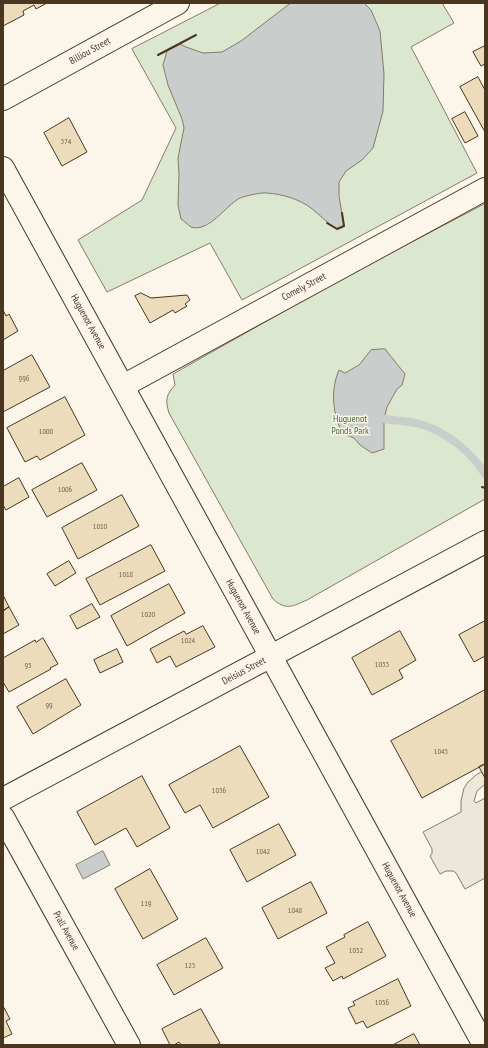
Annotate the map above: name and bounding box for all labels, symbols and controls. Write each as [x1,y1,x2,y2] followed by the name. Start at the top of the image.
[67,35,113,67] street label: Billiou Street
[61,137,71,147] house number: 374
[280,270,328,304] street label: Comely Street
[68,292,108,352] street label: Huguenot Avenue
[19,374,29,384] house number: 996
[331,413,369,436] park label: Huguenot Ponds Park
[39,427,53,437] house number: 1000
[58,485,72,495] house number: 1006
[93,522,107,532] house number: 1010
[119,570,133,580] house number: 1018
[223,577,263,637] street label: Huguenot Avenue
[141,610,155,620] house number: 1020
[181,636,195,646] house number: 1024
[220,655,268,687] street label: Deisius Street
[375,660,389,670] house number: 1033
[24,661,32,671] house number: 95
[45,701,53,711] house number: 99
[434,747,448,757] house number: 1045
[212,786,226,796] house number: 1036
[256,847,270,857] house number: 1042
[379,860,419,920] street label: Huguenot Avenue
[141,899,151,909] house number: 119
[288,906,302,916] house number: 1048
[50,909,82,953] street label: Prall Avenue
[349,946,363,956] house number: 1052
[185,961,195,971] house number: 125
[375,998,389,1008] house number: 1056

